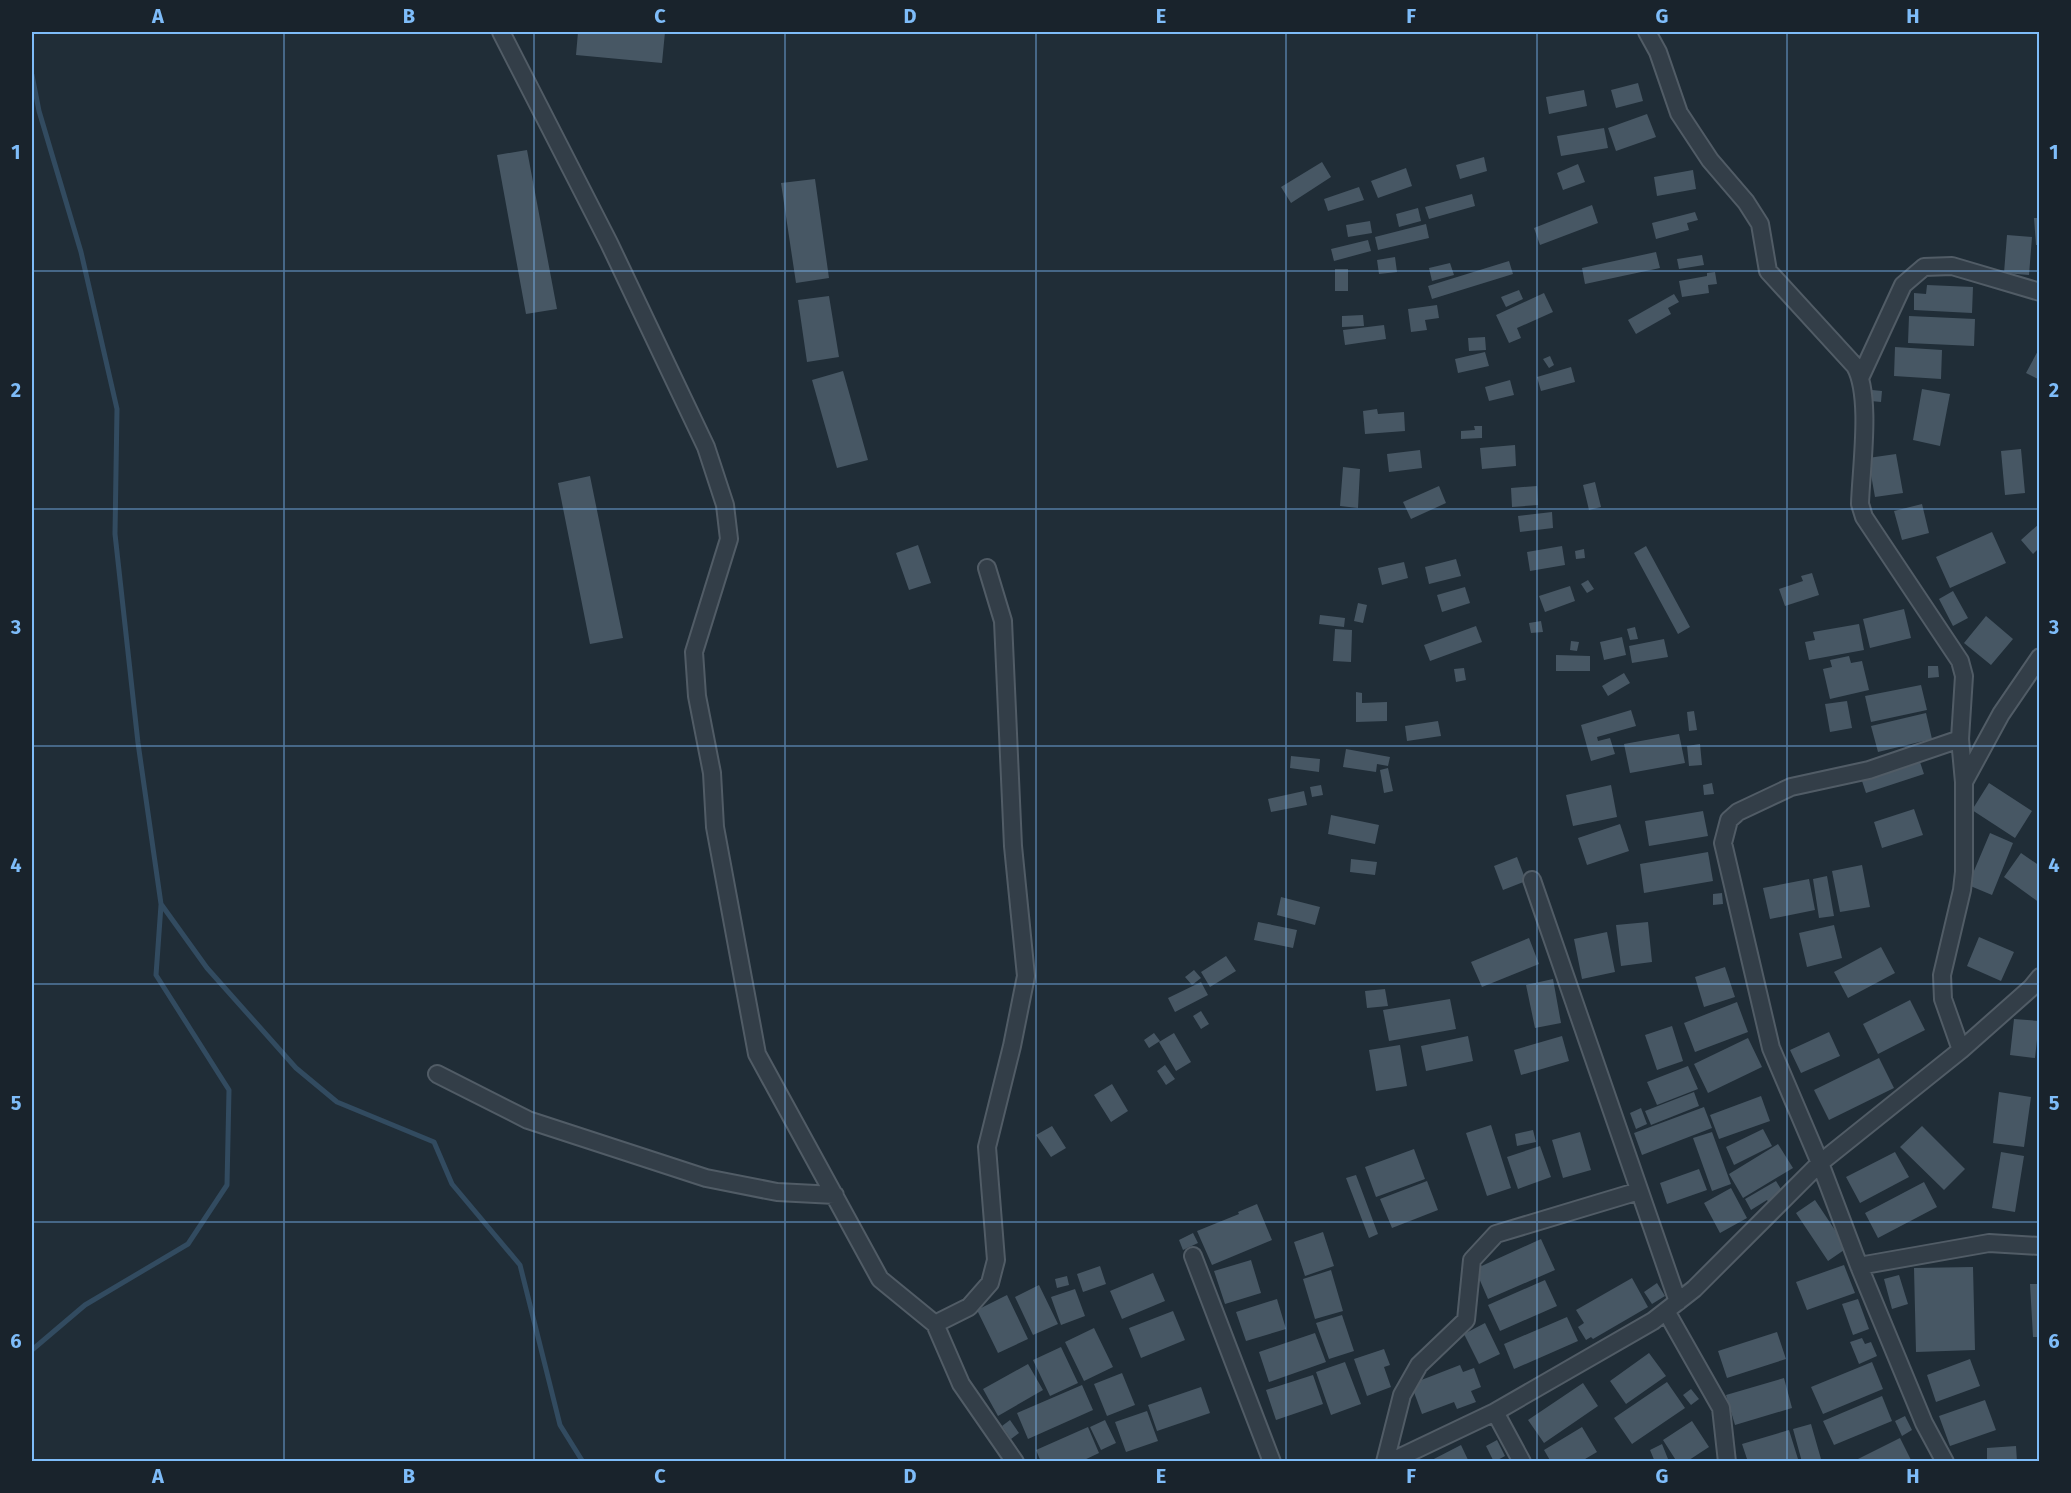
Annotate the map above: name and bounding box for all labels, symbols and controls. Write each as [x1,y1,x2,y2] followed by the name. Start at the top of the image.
[151,4,165,28] text: A
[403,4,415,28] text: B
[654,4,666,28] text: C
[903,4,917,28] text: D
[1156,4,1166,28] text: E
[1406,4,1416,28] text: F
[1656,4,1668,28] text: G
[1906,4,1920,28] text: H
[11,140,21,164] text: 1
[2049,140,2059,164] text: 1
[11,378,21,402] text: 2
[2049,378,2059,402] text: 2
[10,615,21,639] text: 3
[2048,615,2059,639] text: 3
[10,853,22,877] text: 4
[2048,853,2060,877] text: 4
[11,1091,22,1115] text: 5
[2049,1091,2060,1115] text: 5
[10,1329,22,1353] text: 6
[2048,1329,2060,1353] text: 6
[151,1464,165,1488] text: A
[403,1464,415,1488] text: B
[654,1464,666,1488] text: C
[903,1464,917,1488] text: D
[1156,1464,1166,1488] text: E
[1406,1464,1416,1488] text: F
[1656,1464,1668,1488] text: G
[1906,1464,1920,1488] text: H

